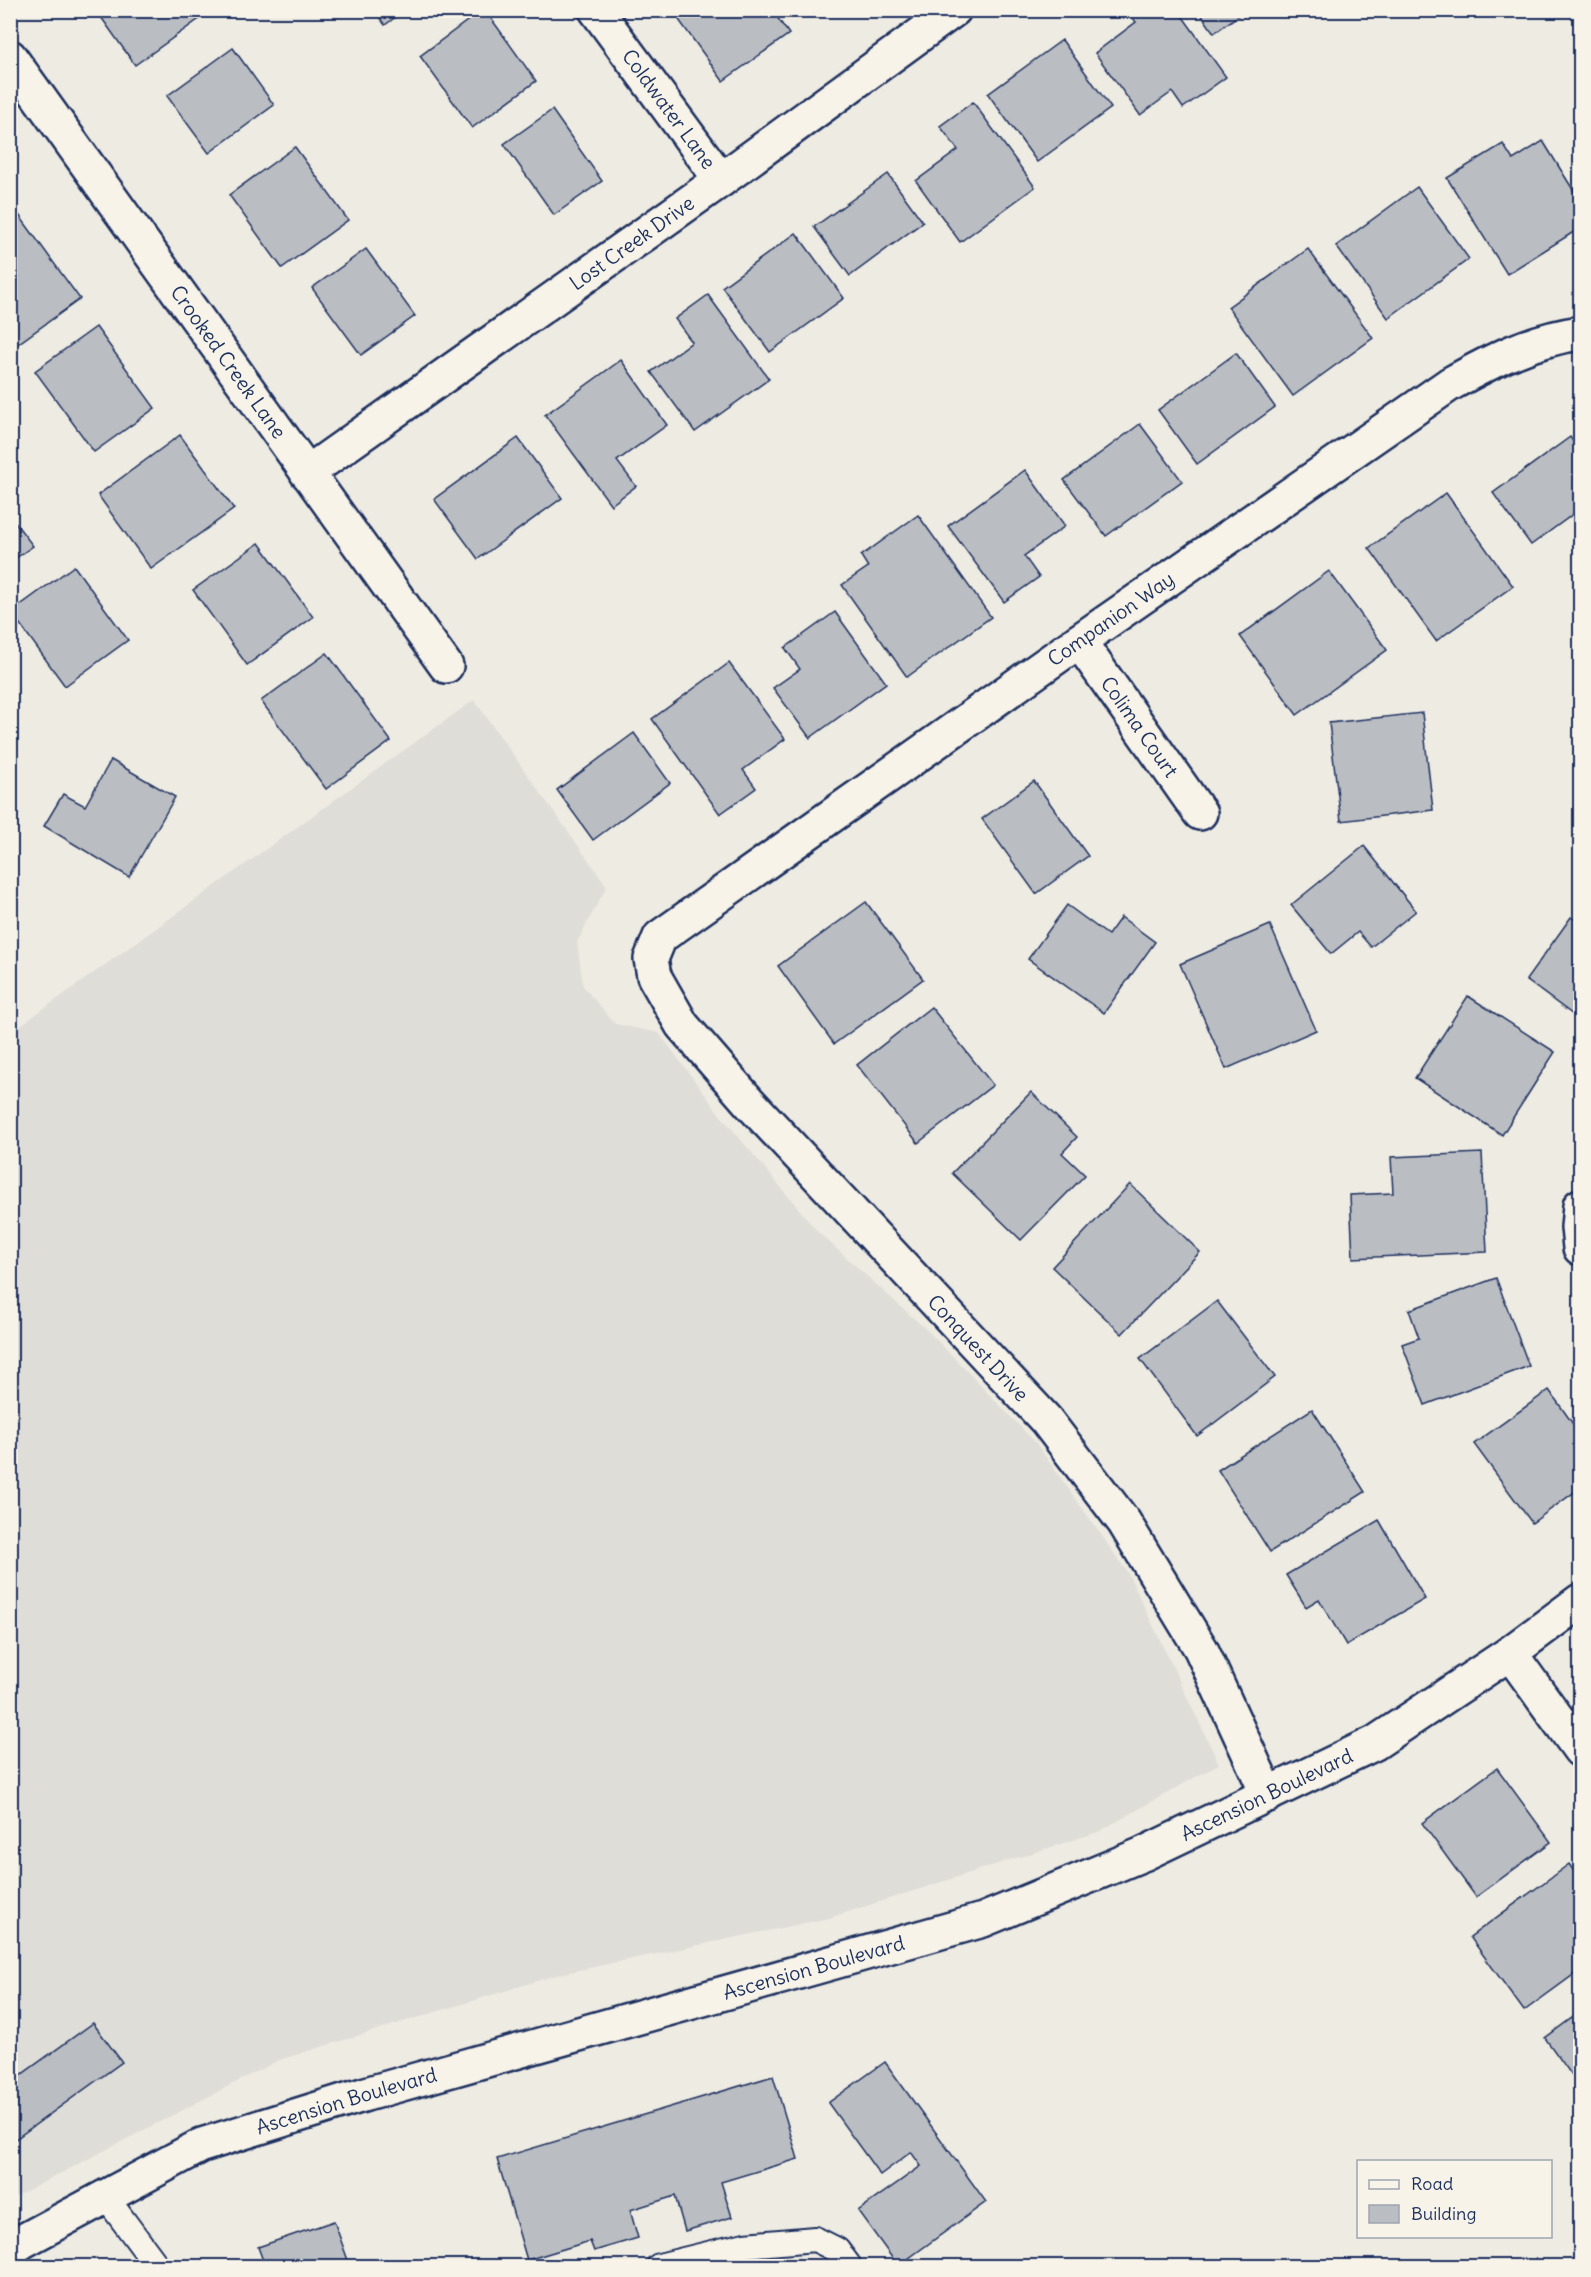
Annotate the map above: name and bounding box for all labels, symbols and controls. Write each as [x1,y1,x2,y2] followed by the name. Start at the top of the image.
[617,44,722,174] street label: Coldwater Lane
[564,190,699,295] street label: Lost Creek Drive
[165,280,292,443] street label: Crooked Creek Lane
[1043,566,1179,671] street label: Companion Way
[1096,671,1184,782] street label: Colima Court
[922,1289,1034,1406] street label: Conquest Drive
[1177,1743,1357,1846] street label: Ascension Boulevard
[720,1930,908,2005] street label: Ascension Boulevard
[253,2062,440,2139] street label: Ascension Boulevard
[1357,2160,1552,2238] legend
[1411,2172,1454,2195] text: Road
[1411,2202,1476,2225] text: Building

